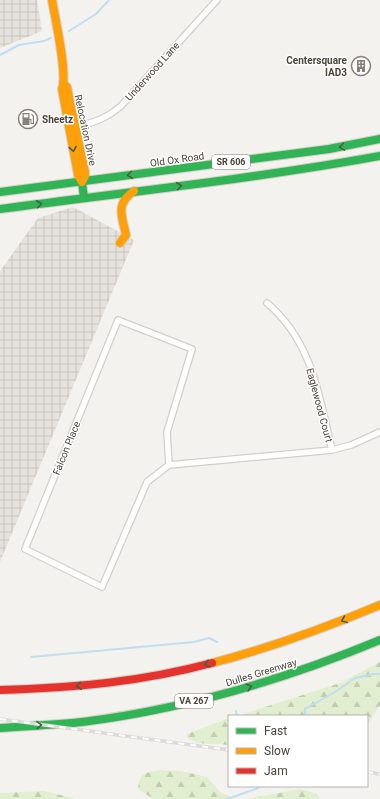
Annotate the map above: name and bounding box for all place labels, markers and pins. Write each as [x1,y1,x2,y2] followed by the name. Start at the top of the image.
[286,55,348,78] place label: Centersquare IAD3
[350,55,372,77] building icon: Centersquare IAD3
[17,108,39,130] fuel station icon: Sheetz
[42,114,73,125] place label: Sheetz

